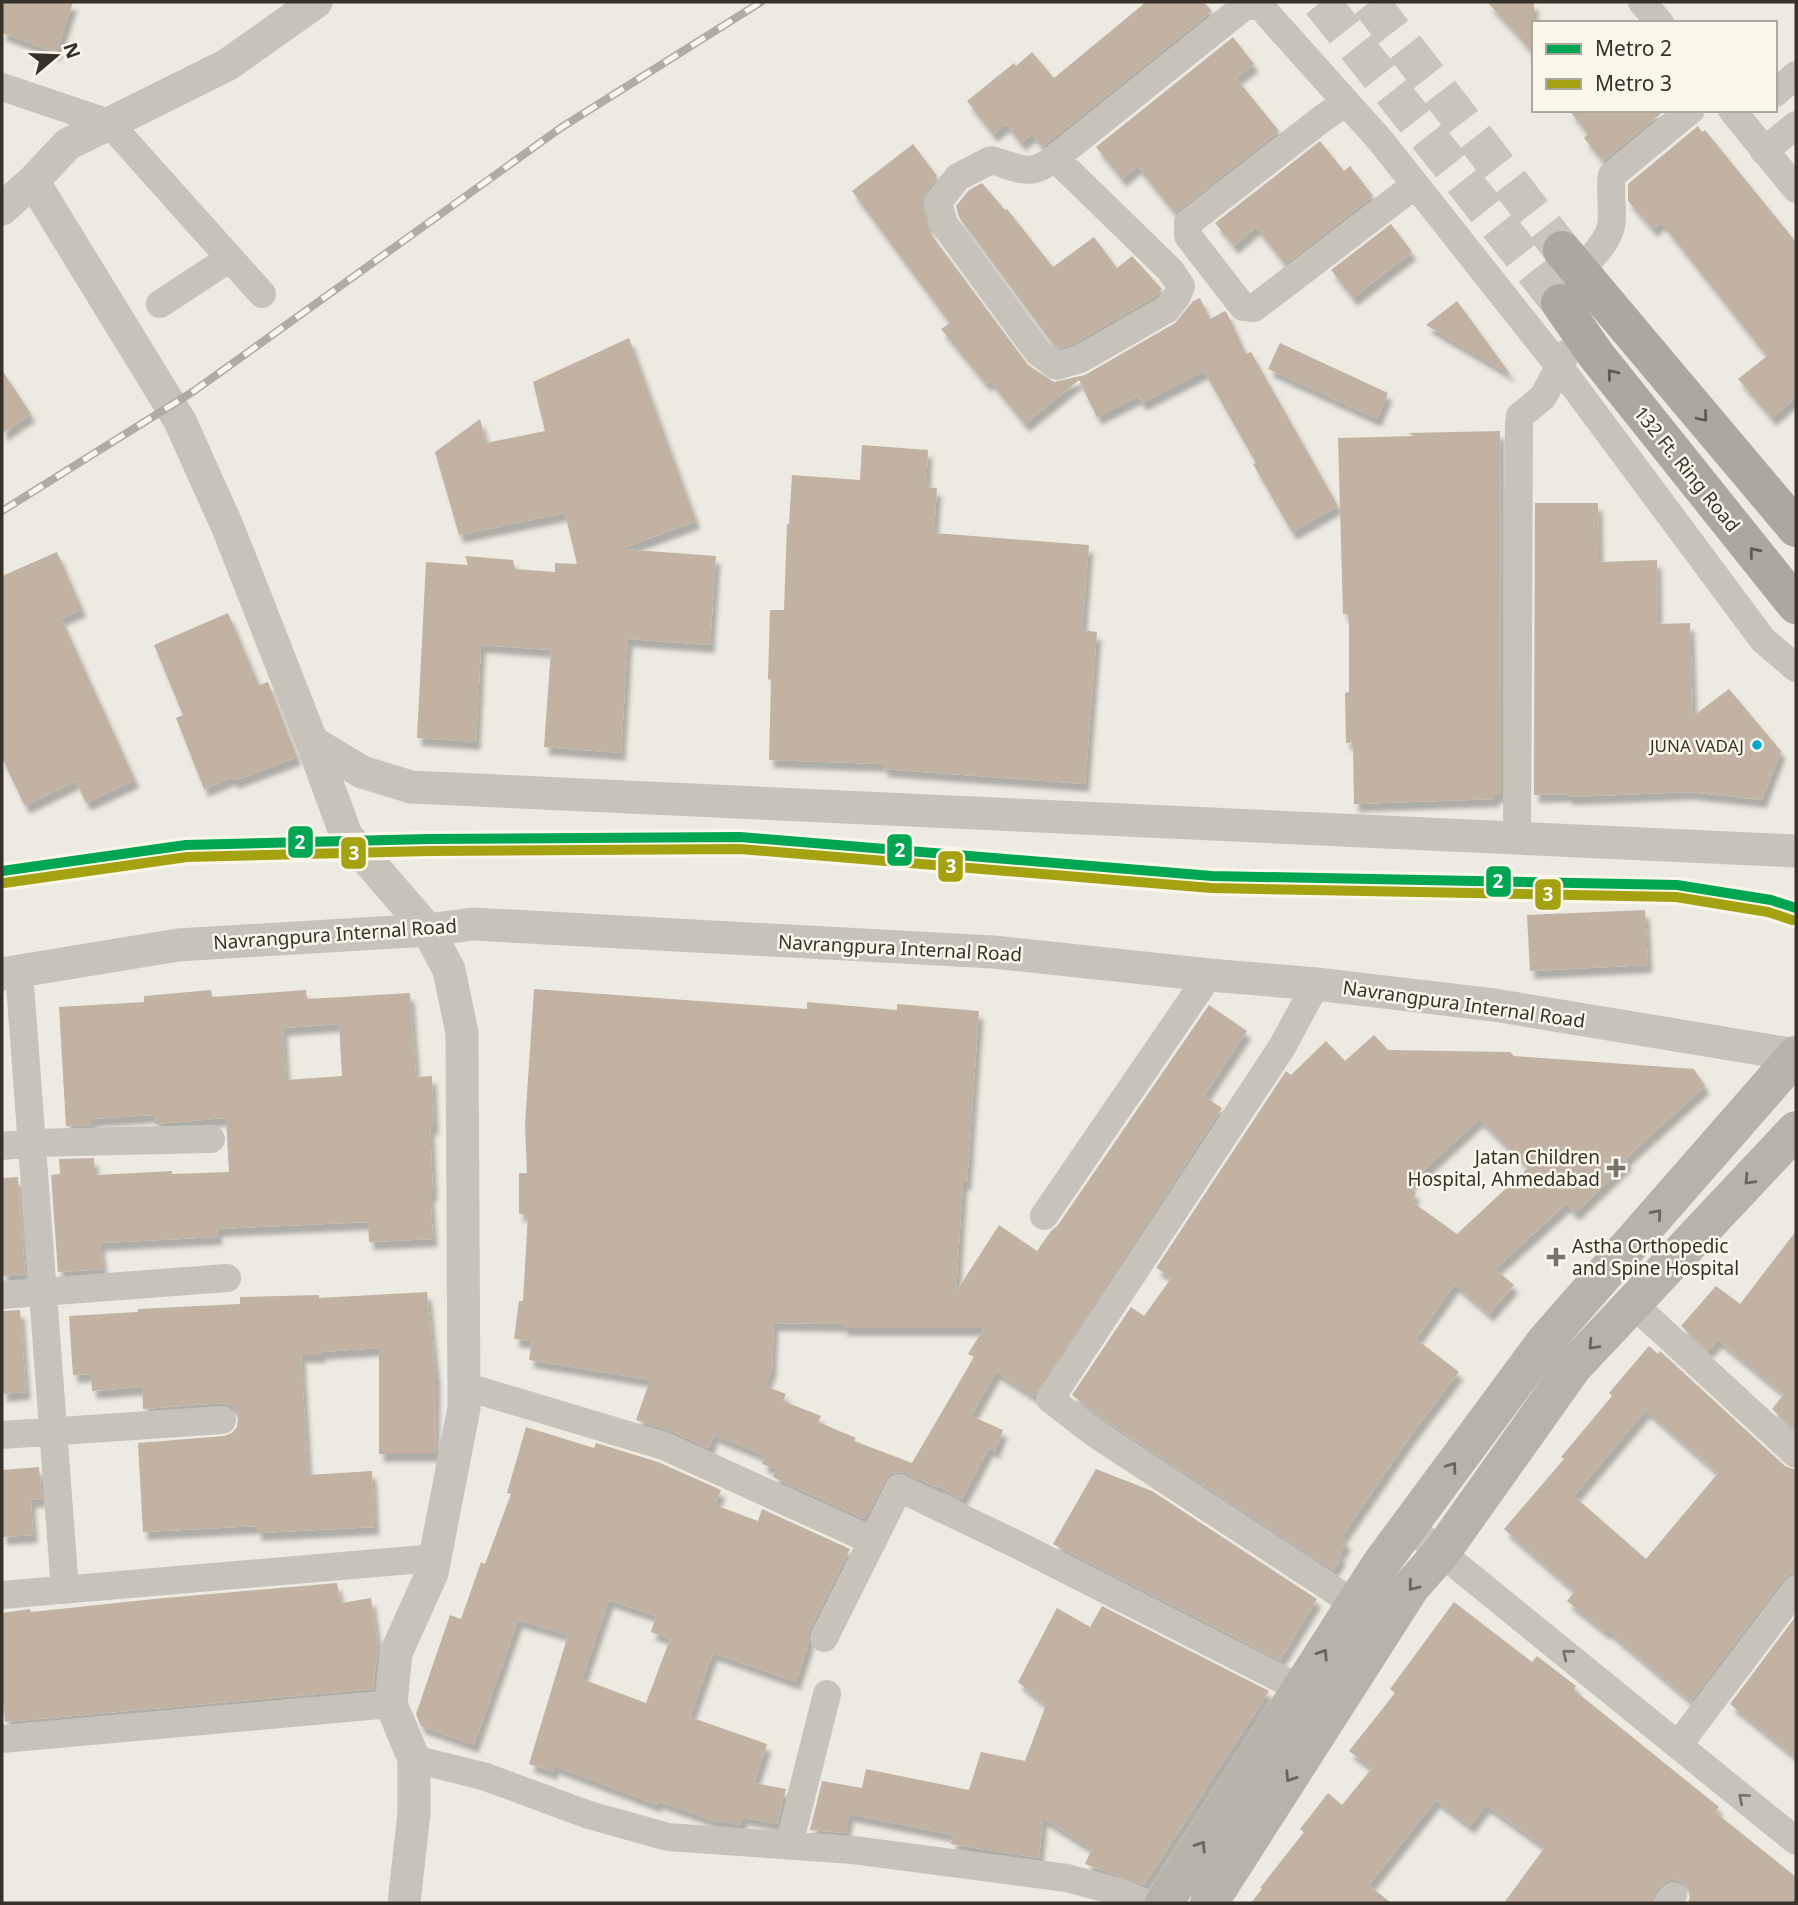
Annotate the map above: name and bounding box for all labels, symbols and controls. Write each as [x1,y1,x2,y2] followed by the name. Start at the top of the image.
[21,21,91,91] north arrow
[1532,21,1777,112] legend
[1595,34,1672,62] text: Metro 2
[57,39,87,62] text: N
[1595,69,1672,97] text: Metro 3
[1607,369,1620,382] one-way arrow
[1628,401,1746,537] street label: 132 Ft. Ring Road
[1695,409,1707,422] one-way arrow
[1749,547,1762,559] one-way arrow
[1648,734,1744,757] place label: JUNA VADAJ
[1750,738,1764,752] marker: JUNA VADAJ
[287,825,314,859] line badge: 2
[295,829,306,855] text: 2
[886,833,913,867] line badge: 2
[340,836,367,870] line badge: 3
[895,837,906,863] text: 2
[349,840,360,866] text: 3
[937,850,964,883] line badge: 3
[946,853,957,879] text: 3
[1485,865,1512,898] line badge: 2
[1493,868,1504,894] text: 2
[1534,878,1562,911] line badge: 3
[1543,881,1554,907] text: 3
[212,913,458,955] street label: Navrangpura Internal Road
[777,929,1023,967] street label: Navrangpura Internal Road
[1341,974,1587,1034] street label: Navrangpura Internal Road
[1408,1144,1600,1192] place label: Jatan Children Hospital, Ahmedabad
[1606,1158,1626,1178] marker: Jatan Children Hospital, Ahmedabad
[1745,1172,1758,1185] one-way arrow
[1649,1209,1661,1222] one-way arrow
[1572,1233,1739,1281] place label: Astha Orthopedic and Spine Hospital
[1546,1247,1566,1267] marker: Astha Orthopedic and Spine Hospital
[1589,1337,1602,1350] one-way arrow
[1444,1462,1457,1474] one-way arrow
[1409,1578,1422,1591] one-way arrow
[1315,1648,1328,1661] one-way arrow
[1563,1649,1575,1662] one-way arrow
[1285,1769,1298,1782] one-way arrow
[1738,1794,1751,1806] one-way arrow
[1193,1840,1206,1853] one-way arrow

